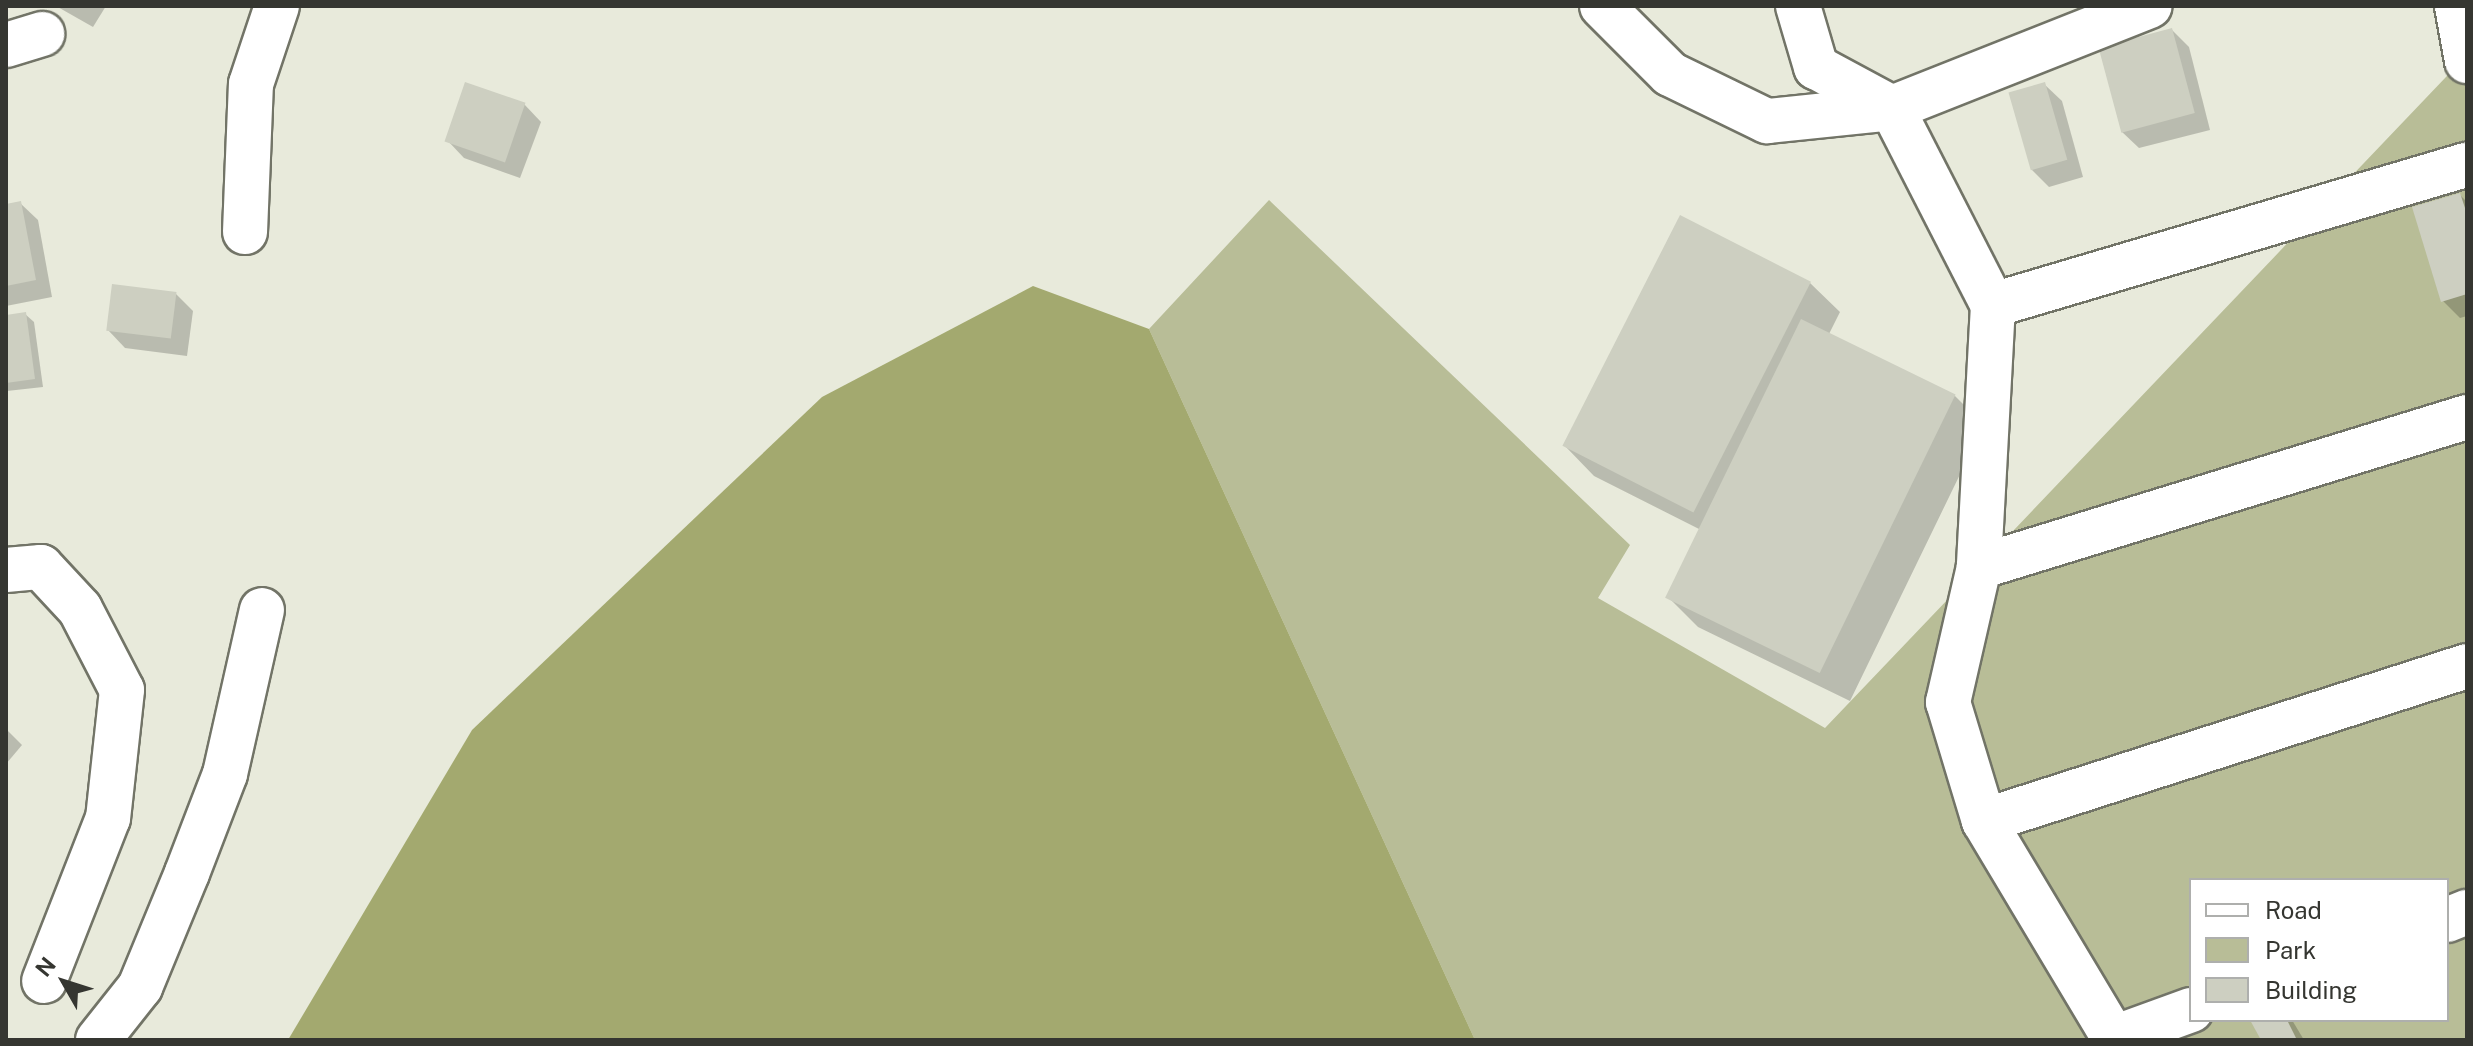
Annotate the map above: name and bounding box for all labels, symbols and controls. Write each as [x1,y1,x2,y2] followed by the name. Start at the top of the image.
[2189,878,2449,1022] legend
[2265,896,2322,924] text: Road
[2265,936,2316,964] text: Park
[24,942,104,1022] north arrow
[30,952,61,982] text: N
[2265,976,2357,1004] text: Building

